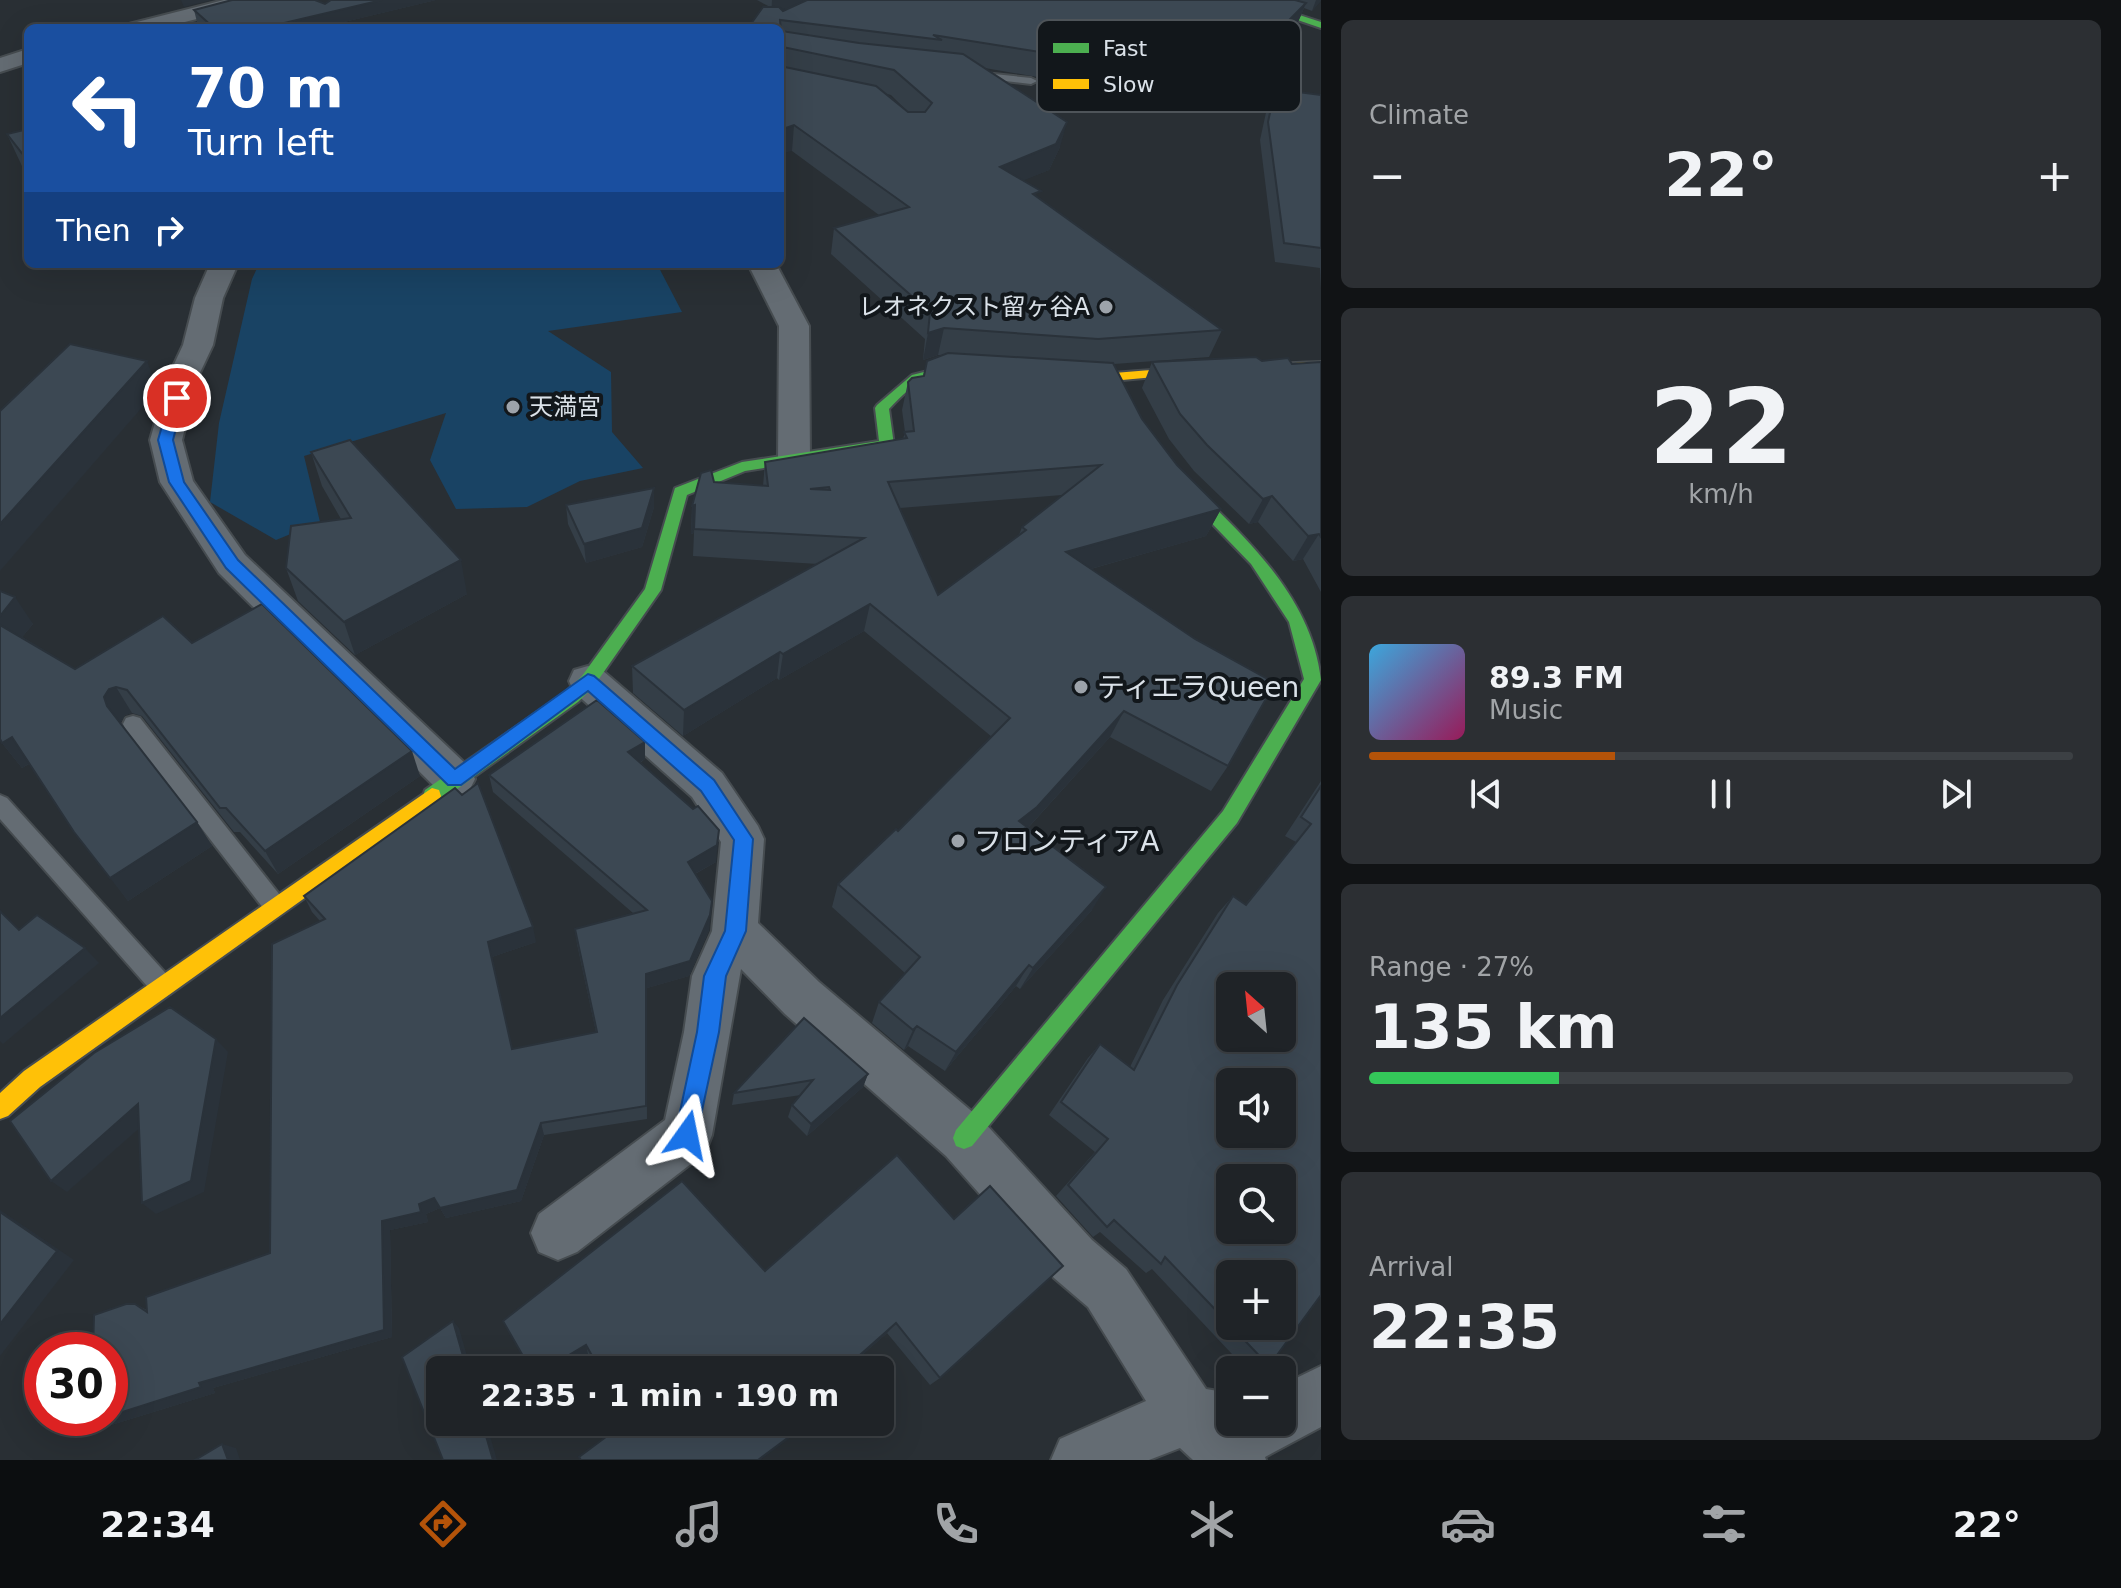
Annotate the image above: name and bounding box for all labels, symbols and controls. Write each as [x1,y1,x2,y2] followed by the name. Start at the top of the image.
[1037,20,1301,112] legend
[1103,36,1148,61] text: Fast
[188,55,344,120] text: 70 m
[56,56,160,160] icon: left
[1103,72,1155,97] text: Slow
[1369,100,1469,130] text: Climate
[188,122,334,163] text: Turn left
[1664,140,1778,210] text: 22°
[1369,150,1406,201] text: −
[2036,150,2073,201] text: +
[147,208,191,252] icon: right
[56,213,131,248] text: Then
[858,293,1091,321] place label: レオネクスト留ヶ谷A
[1097,298,1115,316] marker: レオネクスト留ヶ谷A
[143,364,211,432] pin
[1649,366,1793,488] text: 22
[155,376,199,420] icon: arrive
[529,393,601,421] place label: 天満宮
[504,398,522,416] marker: 天満宮
[1688,479,1754,509] text: km/h
[1489,660,1624,695] text: 89.3 FM
[1097,671,1299,704] place label: ティエラQueen
[1072,678,1090,696] marker: ティエラQueen
[1489,695,1563,725] text: Music
[1464,772,1508,816] icon: previous
[1699,772,1743,816] icon: pause
[1934,772,1978,816] icon: next
[974,825,1159,858] place label: フロンティアA
[949,832,967,850] marker: フロンティアA
[1369,952,1534,982] text: Range · 27%
[1216,972,1296,1052] north arrow
[1216,972,1296,1436] map controls
[1369,992,1618,1062] text: 135 km
[1216,1068,1296,1148] button: sound
[645,1093,729,1177] position arrow
[1216,1164,1296,1244] button: search
[1369,1252,1453,1282] text: Arrival
[1216,1260,1296,1340] button: +
[1369,1292,1560,1362] text: 22:35
[24,1332,128,1436] speed limit sign: 30
[1216,1356,1296,1436] button: −
[481,1378,839,1413] text: 22:35 · 1 min · 190 m
[415,1496,471,1552] icon: directions
[671,1496,727,1552] icon: music
[928,1496,984,1552] icon: phone
[1184,1496,1240,1552] icon: climate
[1440,1496,1496,1552] icon: car
[1696,1496,1752,1552] icon: filters
[100,1504,215,1545] text: 22:34
[1953,1504,2021,1545] text: 22°

